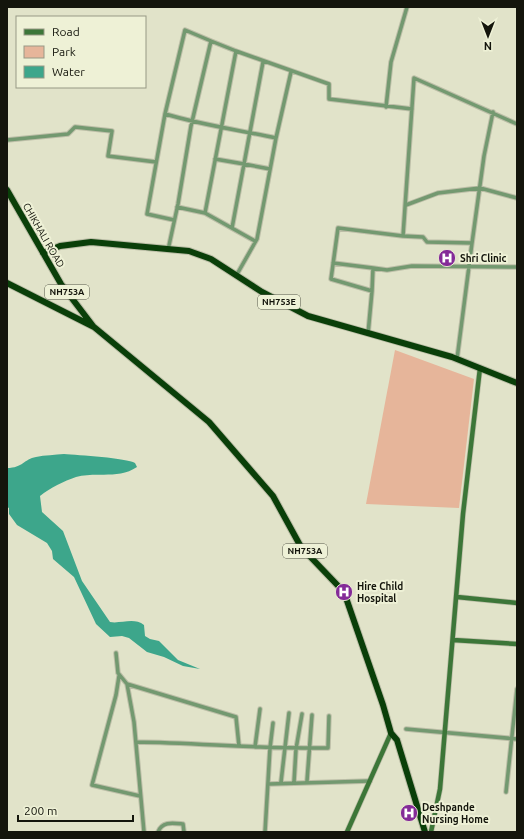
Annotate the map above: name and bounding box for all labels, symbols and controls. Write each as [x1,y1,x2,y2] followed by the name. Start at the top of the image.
[16,16,146,88] legend
[468,16,508,56] north arrow
[52,25,80,38] text: Road
[484,40,492,52] text: N
[52,45,76,58] text: Park
[52,65,85,78] text: Water
[21,201,66,269] street label: CHIKHALI ROAD
[437,248,457,268] hospital icon: Shri Clinic
[460,253,507,264] place label: Shri Clinic
[45,285,89,299] road number: NH753A
[258,295,300,309] road number: NH753E
[283,544,327,558] road number: NH753A
[357,581,403,604] place label: Hire Child Hospital
[334,582,354,602] hospital icon: Hire Child Hospital
[18,797,133,823] scale bar
[422,802,489,825] place label: Deshpande Nursing Home
[399,803,419,823] hospital icon: Deshpande Nursing Home
[24,804,57,817] text: 200 m

